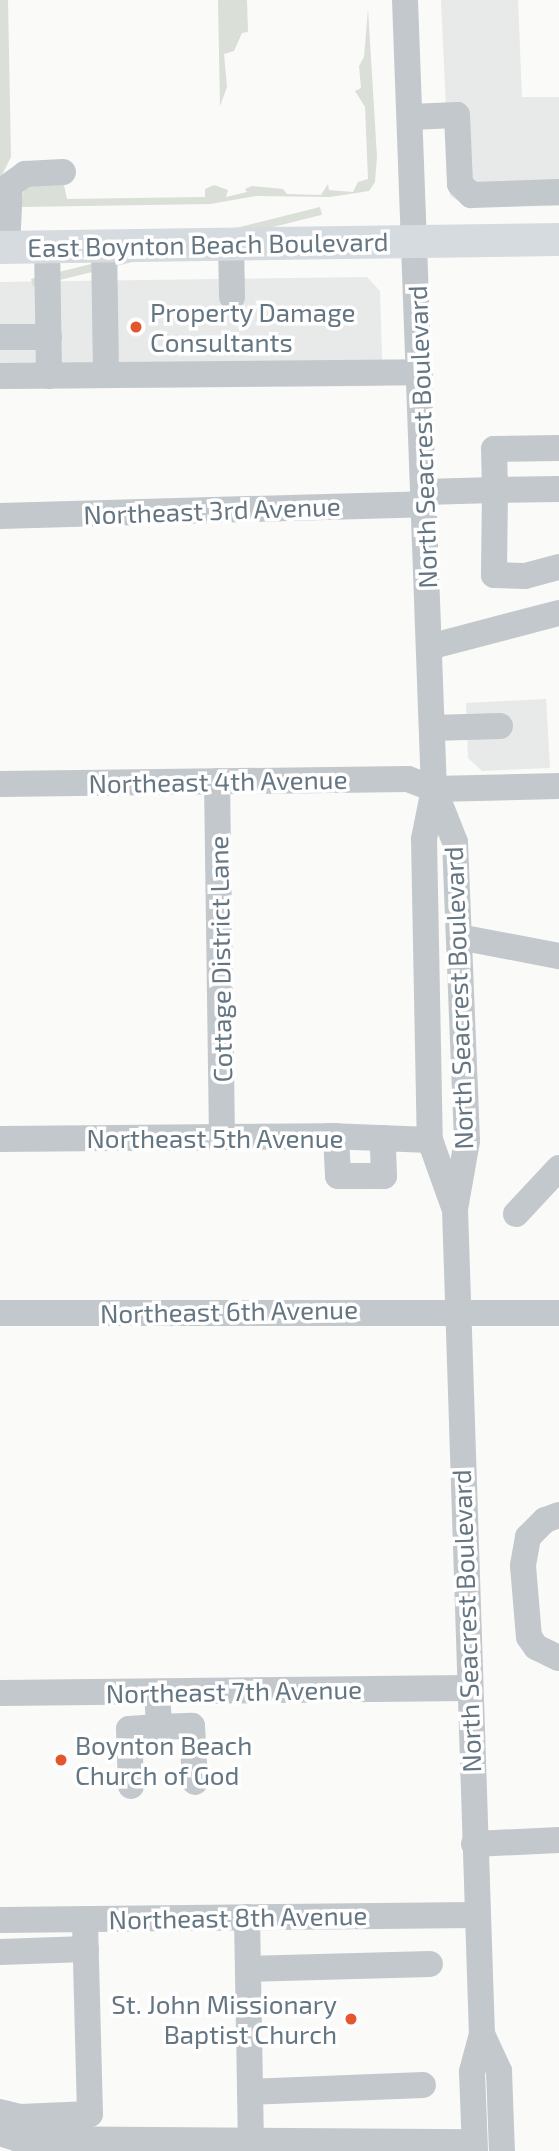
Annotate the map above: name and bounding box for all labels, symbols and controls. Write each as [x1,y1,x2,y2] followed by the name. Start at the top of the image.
[27,225,389,263] street label: East Boynton Beach Boulevard
[401,285,443,589] street label: North Seacrest Boulevard
[150,296,356,358] place label: Property Damage Consultants
[128,319,144,335] marker: Property Damage Consultants
[82,490,342,530] street label: Northeast 3rd Avenue
[88,763,348,799] street label: Northeast 4th Avenue
[202,835,238,1083] street label: Cottage District Lane
[437,846,479,1150] street label: North Seacrest Boulevard
[86,1122,344,1154] street label: Northeast 5th Avenue
[100,1293,358,1329] street label: Northeast 6th Avenue
[445,1469,487,1773] street label: North Seacrest Boulevard
[105,1673,363,1709] street label: Northeast 7th Avenue
[75,1729,252,1790] place label: Boynton Beach Church of God
[53,1752,69,1768] marker: Boynton Beach Church of God
[108,1899,368,1935] street label: Northeast 8th Avenue
[111,1988,337,2050] place label: St. John Missionary Baptist Church
[343,2011,359,2027] marker: St. John Missionary Baptist Church

